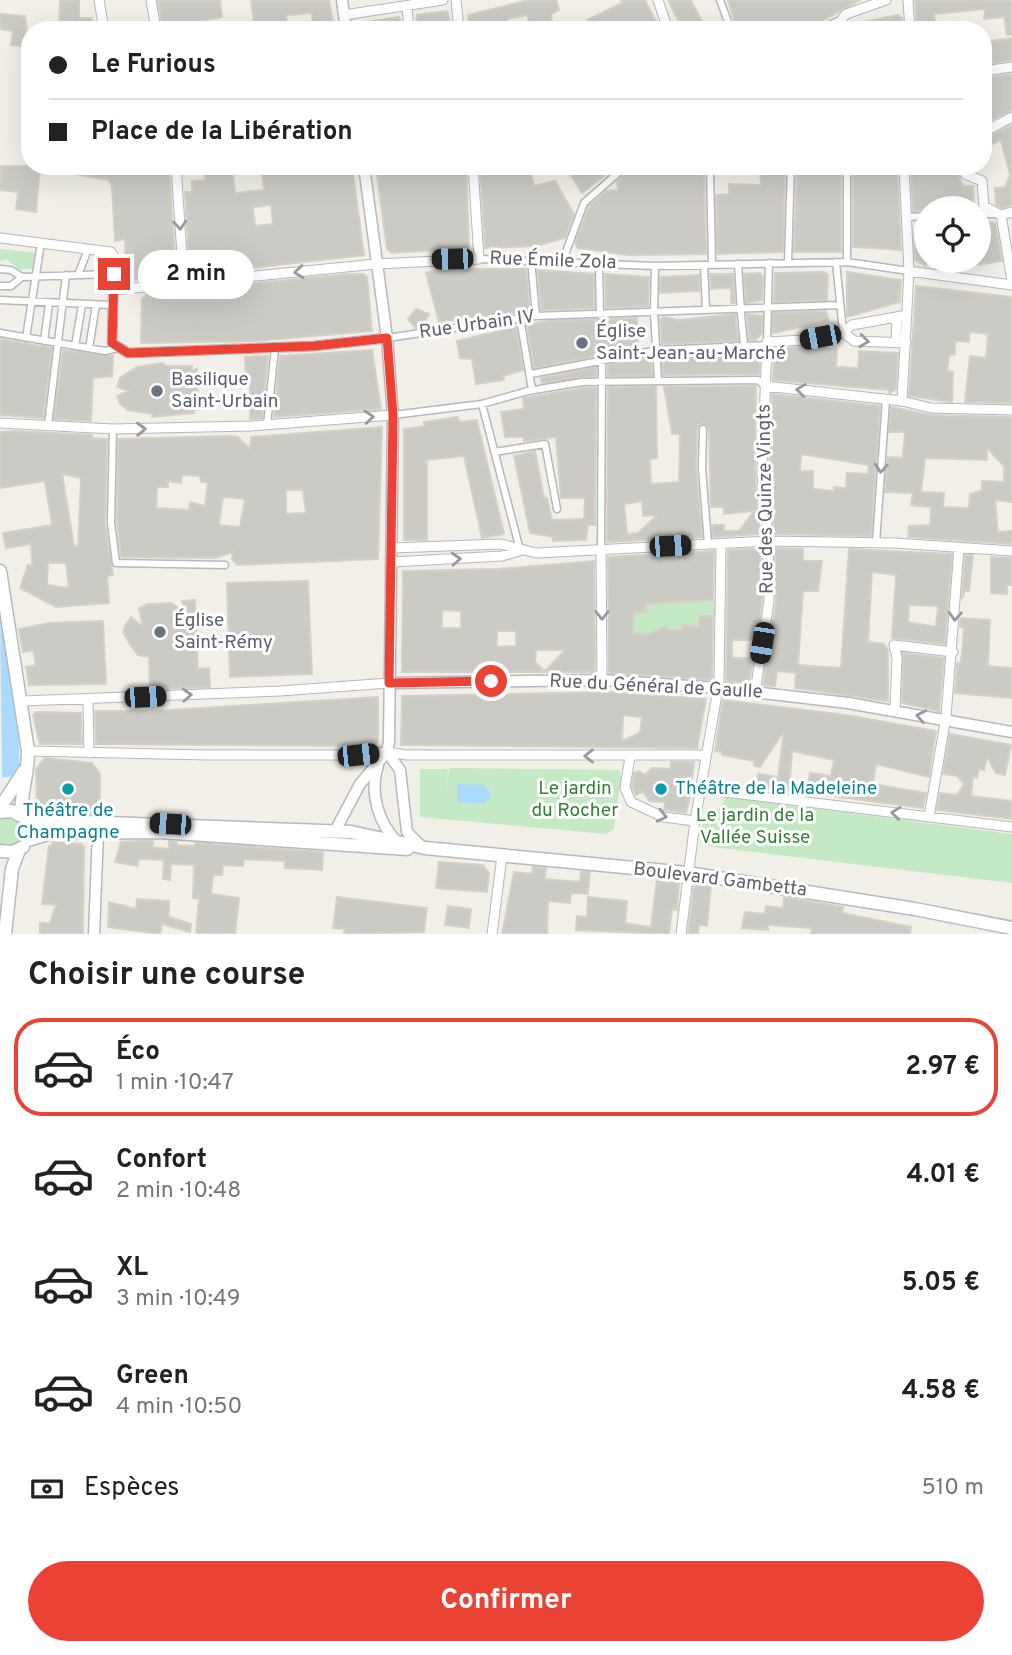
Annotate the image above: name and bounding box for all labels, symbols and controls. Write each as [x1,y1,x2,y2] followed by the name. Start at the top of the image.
[91,49,216,82] text: Le Furious
[91,116,353,149] text: Place de la Libération
[914,196,991,273] map controls
[914,196,991,273] button: locate
[173,220,188,231] one-way arrow
[489,246,617,275] street label: Rue Émile Zola
[431,248,474,270] car
[138,250,254,298] callout: 2 min
[98,258,130,290] route end
[166,260,226,289] text: 2 min
[293,265,304,280] one-way arrow
[418,305,536,345] street label: Rue Urbain IV
[596,319,786,366] place label: Église Saint-Jean-au-Marché
[798,323,843,351] car
[858,333,869,348] one-way arrow
[574,335,590,351] marker: Église Saint-Jean-au-Marché
[171,368,278,414] place label: Basilique Saint-Urbain
[149,383,165,399] marker: Basilique Saint-Urbain
[795,383,806,398] one-way arrow
[752,404,780,594] street label: Rue des Quinze Vingts
[363,410,374,425] one-way arrow
[136,421,147,436] one-way arrow
[874,463,889,474] one-way arrow
[649,534,692,558] car
[451,552,462,567] one-way arrow
[174,608,273,655] place label: Église Saint-Rémy
[594,610,610,621] one-way arrow
[947,610,962,621] one-way arrow
[749,621,776,665] car
[152,624,168,640] marker: Église Saint-Rémy
[475,665,507,697] route start
[549,669,763,705] street label: Rue du Général de Gaulle
[124,685,167,709] car
[182,687,193,702] one-way arrow
[915,709,927,724] one-way arrow
[337,742,380,768] car
[583,749,594,764] one-way arrow
[531,777,619,823] park label: Le jardin du Rocher
[675,777,877,801] place label: Théâtre de la Madeleine
[60,781,76,797] marker: Théâtre de Champagne
[653,781,669,797] marker: Théâtre de la Madeleine
[17,799,119,845] place label: Théâtre de Champagne
[696,804,814,850] park label: Le jardin de la Vallée Suisse
[890,805,901,820] one-way arrow
[656,807,668,822] one-way arrow
[149,812,192,836] car
[632,857,808,903] street label: Boulevard Gambetta
[28,956,305,996] text: Choisir une course
[32,1036,95,1099] icon: car
[116,1036,160,1069] text: Éco
[905,1051,980,1084] text: 2.97 €
[116,1069,234,1098] text: 1 min · 10:47
[32,1144,95,1207] icon: car
[116,1144,207,1177] text: Confort
[907,1159,980,1192] text: 4.01 €
[116,1177,241,1206] text: 2 min · 10:48
[32,1252,95,1315] icon: car
[116,1252,148,1285] text: XL
[902,1267,980,1300] text: 5.05 €
[116,1285,241,1314] text: 3 min · 10:49
[32,1360,95,1423] icon: car
[116,1360,189,1393] text: Green
[902,1375,980,1408] text: 4.58 €
[116,1393,242,1422] text: 4 min · 10:50
[28,1470,66,1508] icon: cash
[84,1472,180,1505] text: Espèces
[921,1474,984,1503] text: 510 m
[28,1561,984,1641] button: Confirmer

